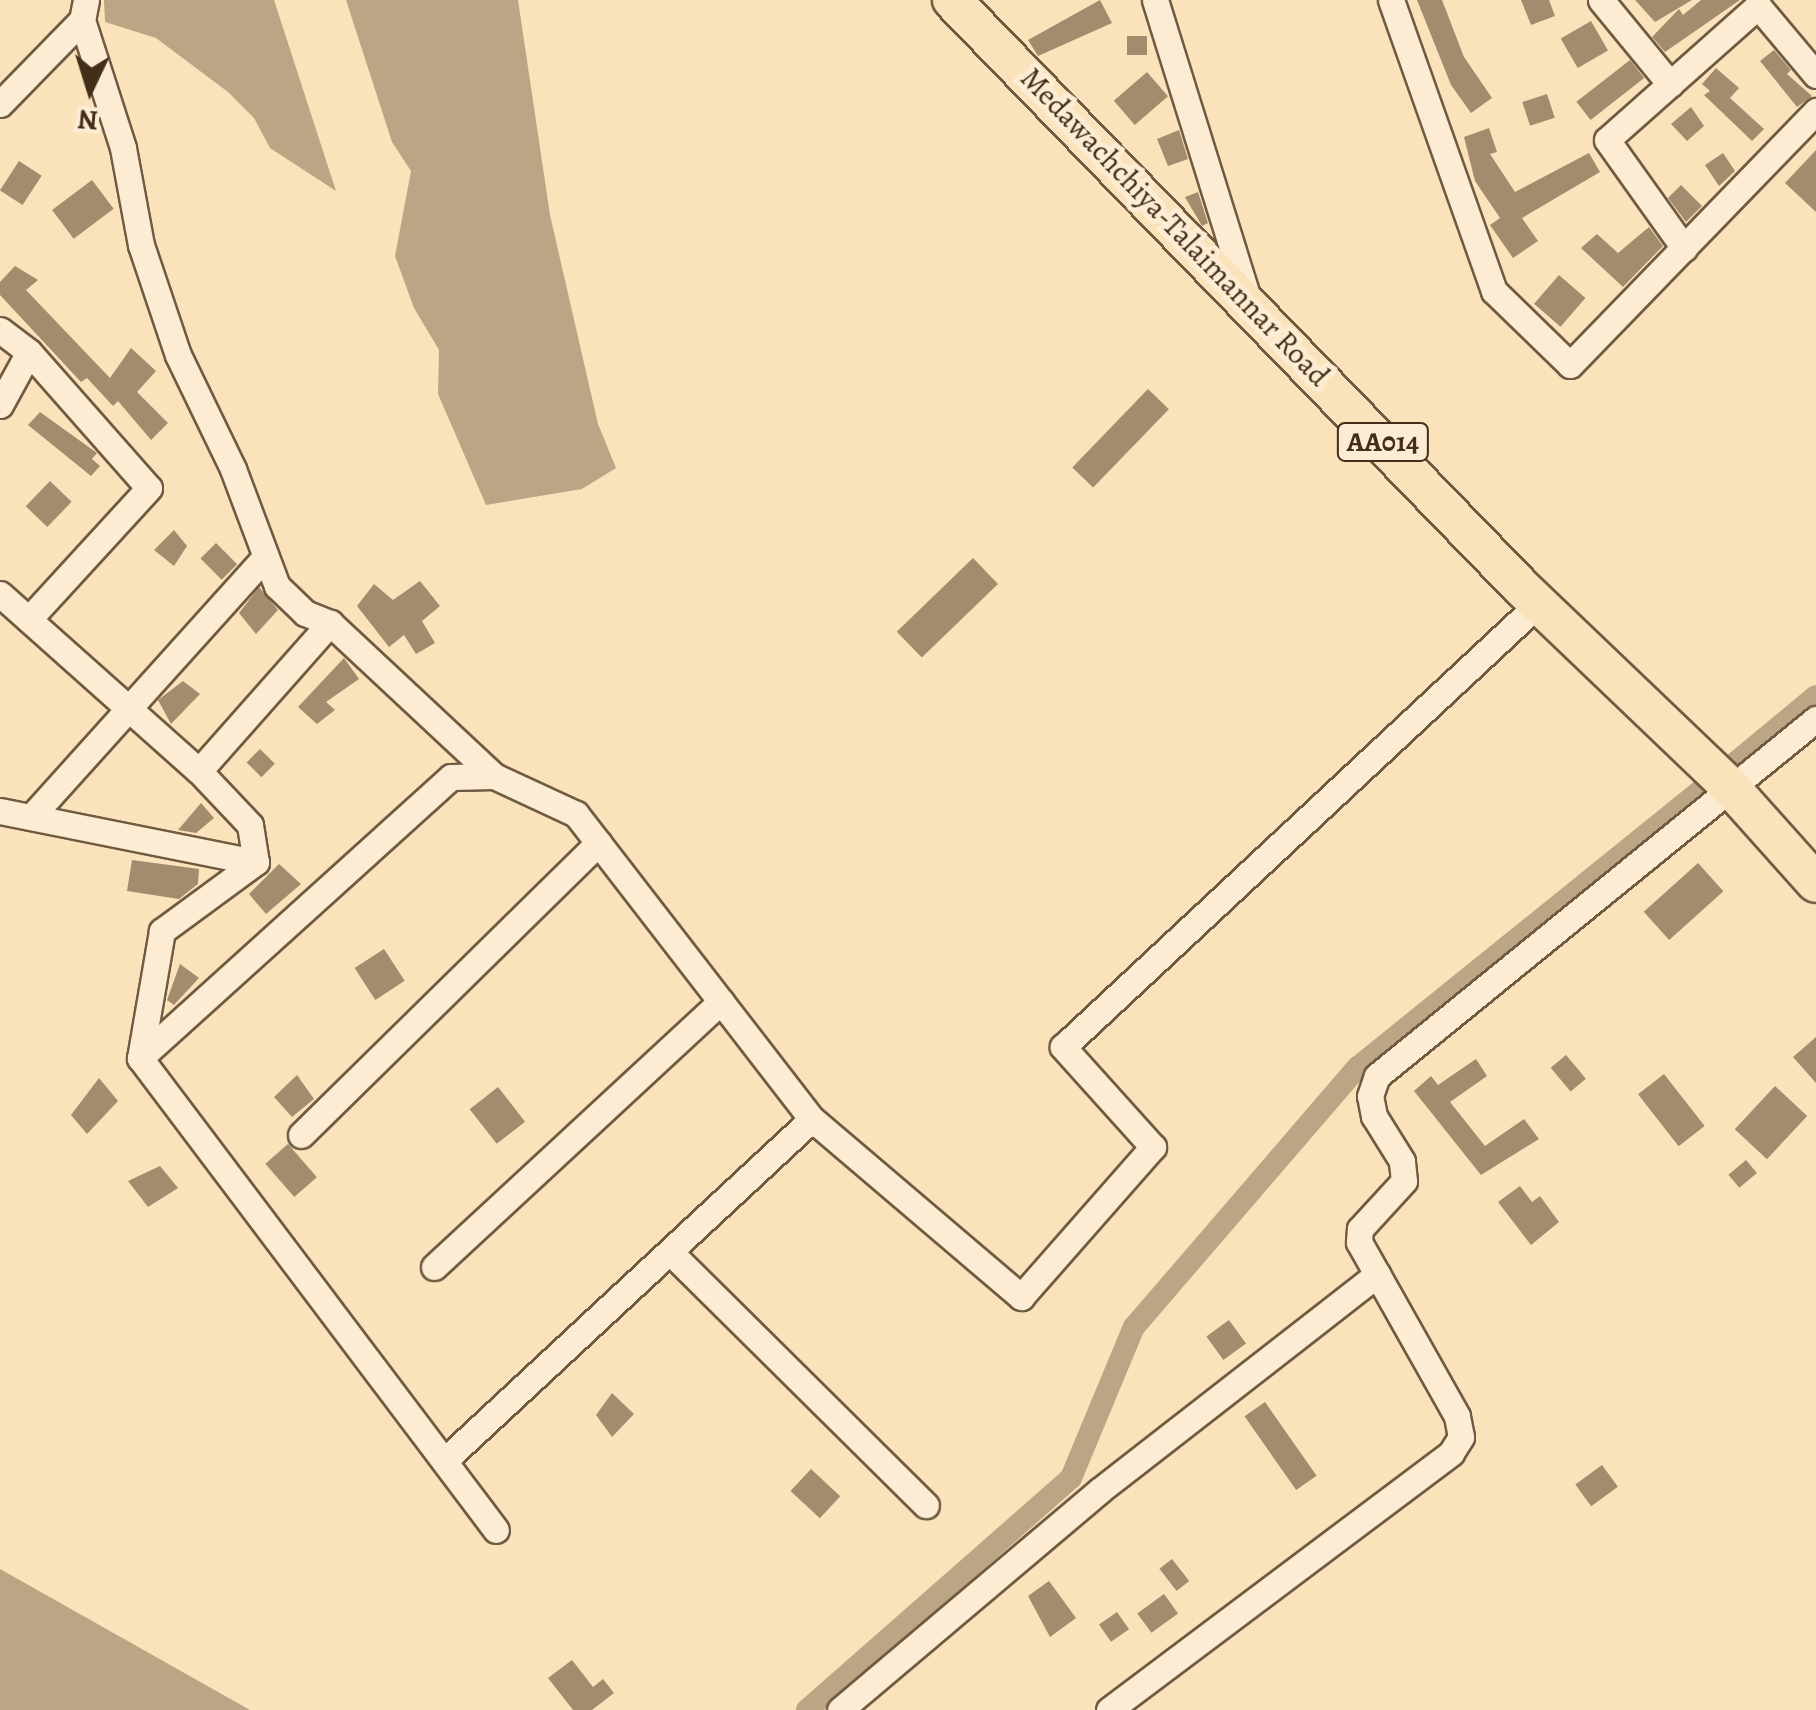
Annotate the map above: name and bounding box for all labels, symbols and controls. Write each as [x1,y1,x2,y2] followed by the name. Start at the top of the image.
[40,40,140,140] north arrow
[1013,60,1337,394] street label: Medawachchiya-Talaimannar Road
[76,100,99,140] text: N
[1336,419,1430,465] road number: AA014

